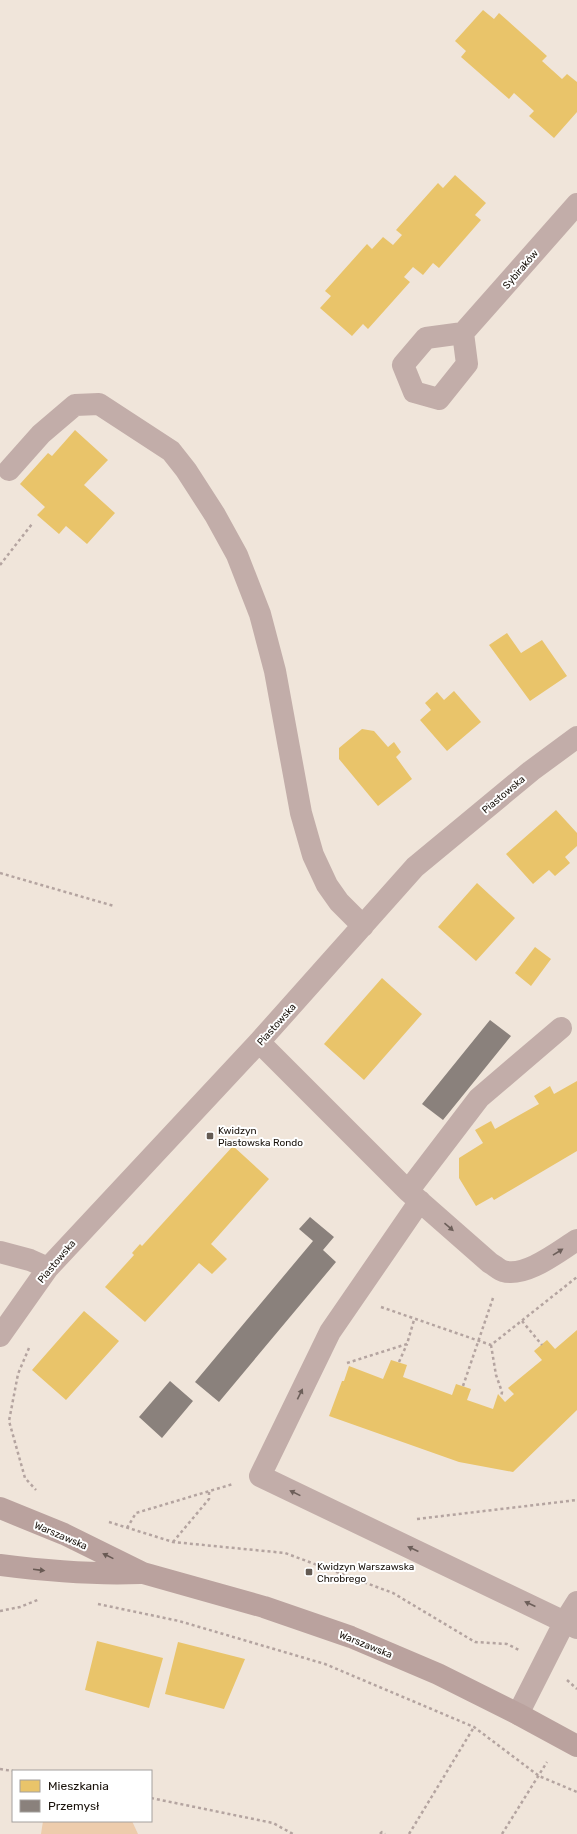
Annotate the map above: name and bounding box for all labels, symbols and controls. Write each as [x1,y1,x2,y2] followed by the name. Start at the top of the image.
[501,248,541,292] street label: Sybiraków
[480,773,528,816] street label: Piastowska
[255,1001,299,1048] street label: Piastowska
[218,1125,303,1149] place label: Kwidzyn Piastowska Rondo
[205,1131,215,1141] marker: Kwidzyn Piastowska Rondo
[444,1222,454,1231] one-way arrow
[35,1238,78,1286] street label: Piastowska
[553,1248,563,1256] one-way arrow
[297,1389,303,1400] one-way arrow
[290,1490,301,1496] one-way arrow
[32,1519,89,1552] street label: Warszawska
[407,1546,418,1552] one-way arrow
[103,1553,114,1559] one-way arrow
[317,1561,414,1585] place label: Kwidzyn Warszawska Chrobrego
[33,1566,45,1573] one-way arrow
[304,1567,314,1577] marker: Kwidzyn Warszawska Chrobrego
[524,1601,536,1607] one-way arrow
[337,1629,394,1661] street label: Warszawska
[12,1770,152,1822] legend
[48,1779,109,1793] text: Mieszkania
[48,1799,100,1813] text: Przemysł

